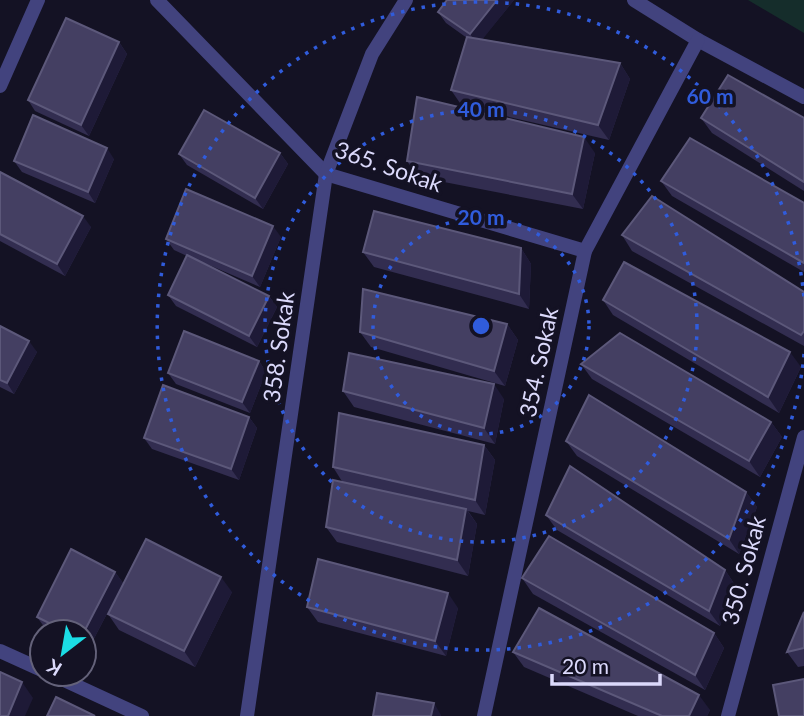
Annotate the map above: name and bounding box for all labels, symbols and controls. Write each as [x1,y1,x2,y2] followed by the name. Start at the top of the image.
[686,83,734,108] text: 60 m
[457,96,505,121] text: 40 m
[332,135,447,198] street label: 365. Sokak
[457,204,505,229] text: 20 m
[256,289,300,404] street label: 358. Sokak
[513,304,563,419] street label: 354. Sokak
[469,314,493,338] centre of rings
[715,512,771,628] street label: 350. Sokak
[28,618,98,688] north arrow
[552,642,660,686] scale bar
[562,653,609,678] text: 20 m
[42,654,65,681] text: K

